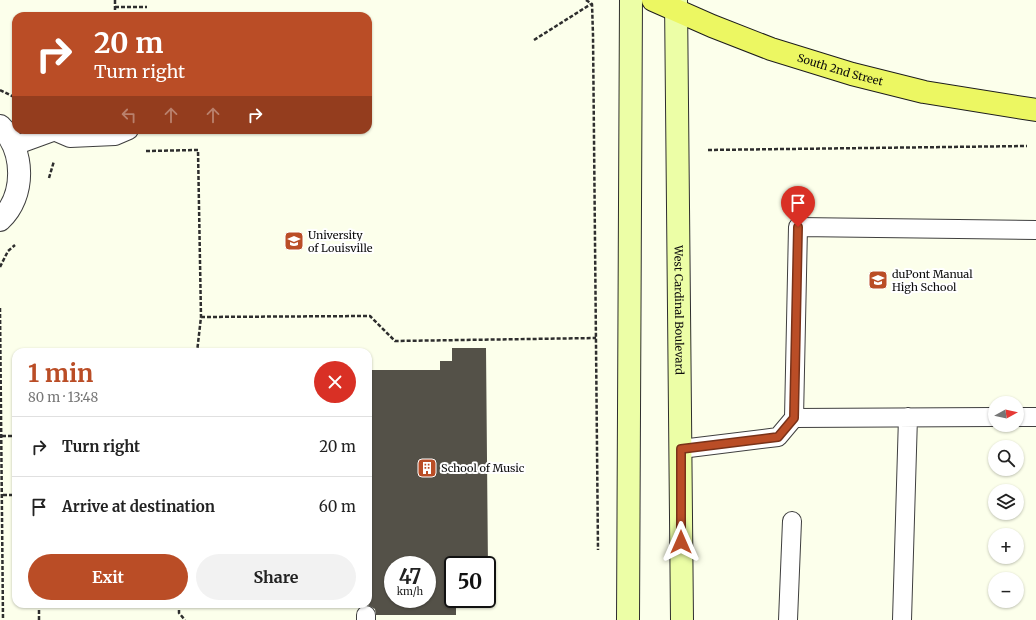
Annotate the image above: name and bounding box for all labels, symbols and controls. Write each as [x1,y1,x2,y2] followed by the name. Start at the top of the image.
[94,25,163,61] text: 20 m
[28,28,80,80] icon: right
[796,51,885,89] street label: South 2nd Street
[94,60,185,83] text: Turn right
[118,104,140,126] icon: left
[160,104,182,126] icon: ahead
[202,104,224,126] icon: ahead
[244,104,266,126] icon: right
[781,186,815,227] pin
[787,192,809,214] icon: arrive
[308,228,373,255] place label: University of Louisville
[283,230,305,252] school or university icon: University of Louisville
[671,244,687,375] street label: West Cardinal Boulevard
[892,267,973,294] place label: duPont Manual High School
[867,269,889,291] school or university icon: duPont Manual High School
[28,358,93,389] text: 1 min
[314,361,356,403] button: close
[28,389,98,406] text: 80 m · 13:48
[988,396,1024,432] north arrow
[988,396,1024,608] map controls
[28,436,50,458] icon: right
[62,437,140,456] text: Turn right
[319,437,356,456] text: 20 m
[988,440,1024,476] button: search
[416,457,438,479] building icon: School of Music
[441,461,525,475] place label: School of Music
[988,484,1024,520] button: layers
[28,496,50,518] icon: arrive
[62,497,215,516] text: Arrive at destination
[319,497,356,516] text: 60 m
[660,521,702,563] position arrow
[988,528,1024,564] button: +
[28,554,188,600] button: Exit
[196,554,356,600] button: Share
[444,556,496,608] speed limit sign: 50
[399,564,421,589] text: 47
[988,572,1024,608] button: −
[397,585,423,598] text: km/h

